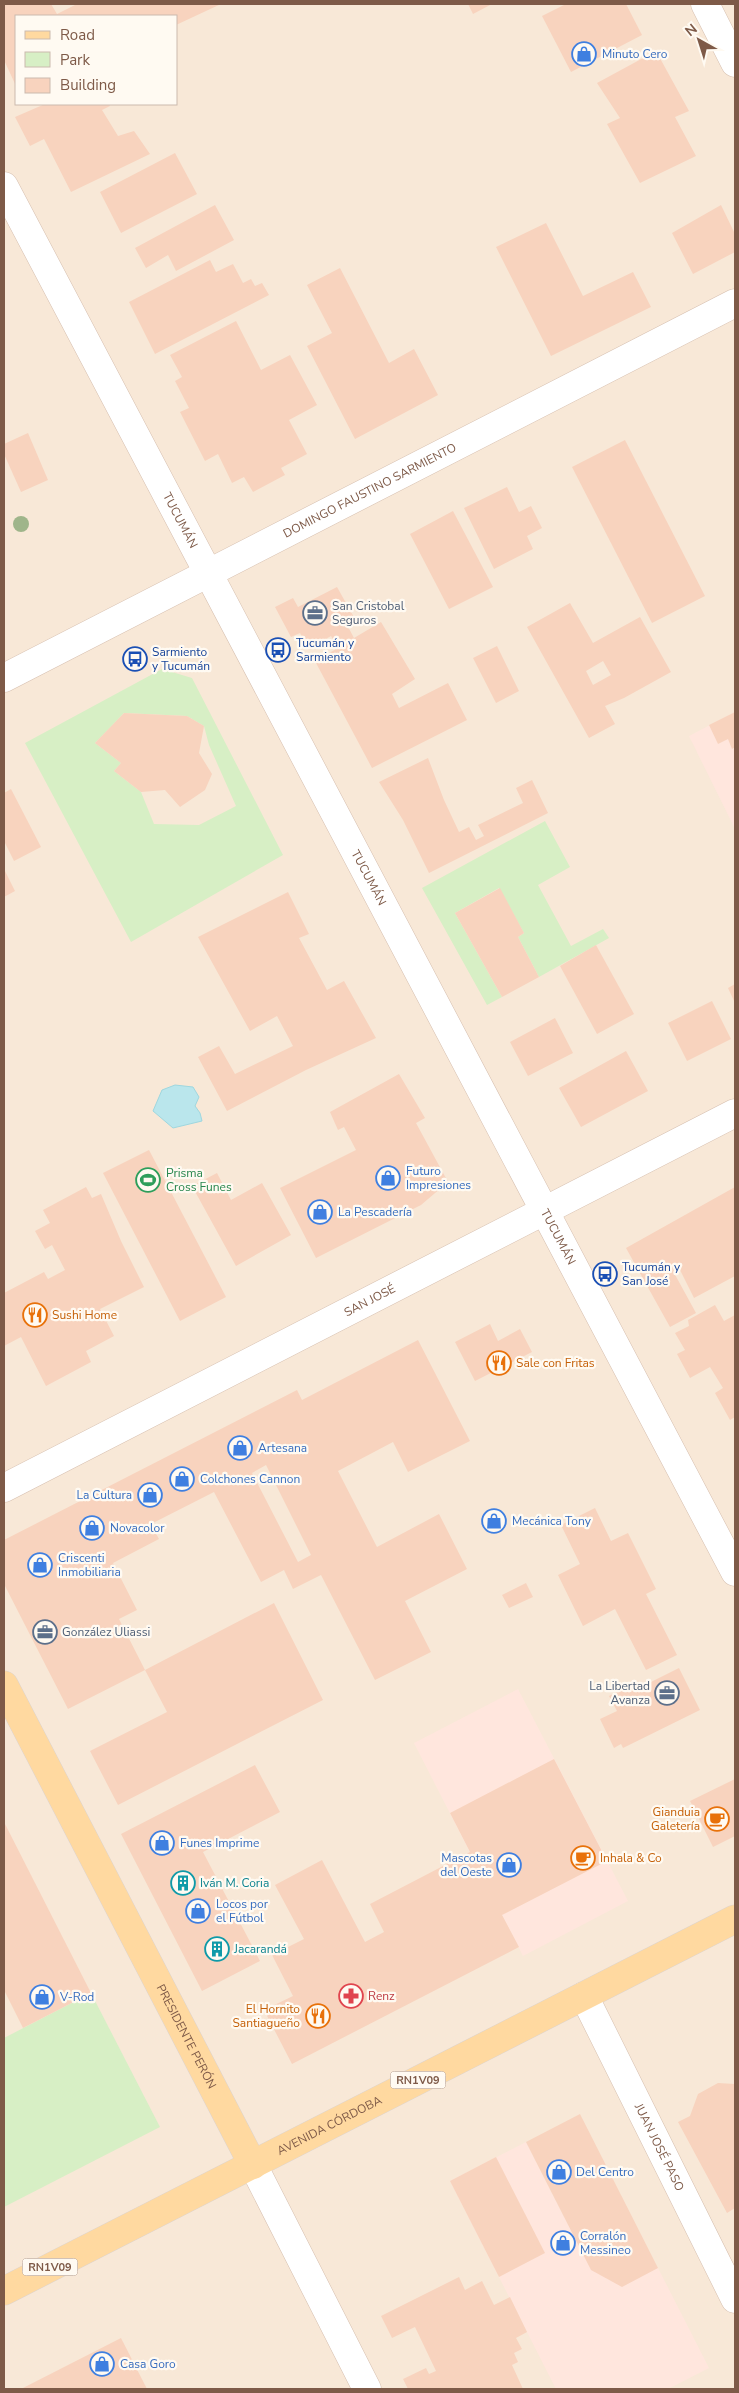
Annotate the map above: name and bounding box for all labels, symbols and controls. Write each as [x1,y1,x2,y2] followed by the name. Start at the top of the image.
[15,15,178,105] legend
[674,15,724,65] north arrow
[681,20,701,41] text: N
[60,25,95,45] text: Road
[571,41,597,67] shop icon: Minuto Cero
[602,46,668,62] place label: Minuto Cero
[60,50,90,70] text: Park
[60,75,116,95] text: Building
[280,439,459,542] street label: DOMINGO FAUSTINO SARMIENTO
[159,490,202,551] street label: TUCUMÁN
[332,598,405,628] place label: San Cristobal Seguros
[302,600,328,626] office icon: San Cristobal Seguros
[296,635,355,665] place label: Tucumán y Sarmiento
[265,637,291,663] bus stop icon: Tucumán y Sarmiento
[152,644,210,674] place label: Sarmiento y Tucumán
[122,646,148,672] bus stop icon: Sarmiento y Tucumán
[348,847,390,908] street label: TUCUMÁN
[406,1163,471,1193] place label: Futuro Impresiones
[166,1165,232,1195] place label: Prisma Cross Funes
[375,1165,401,1191] shop icon: Futuro Impresiones
[135,1167,161,1193] sports icon: Prisma Cross Funes
[307,1199,333,1225] shop icon: La Pescadería
[338,1204,412,1220] place label: La Pescadería
[537,1206,579,1267] street label: TUCUMÁN
[622,1259,681,1289] place label: Tucumán y San José
[592,1261,618,1287] bus stop icon: Tucumán y San José
[341,1281,398,1320] street label: SAN JOSÉ
[22,1302,48,1328] restaurant icon: Sushi Home
[52,1307,117,1323] place label: Sushi Home
[486,1350,512,1376] restaurant icon: Sale con Fritas
[516,1355,595,1371] place label: Sale con Fritas
[227,1435,253,1461] shop icon: Artesana
[258,1440,307,1456] place label: Artesana
[169,1466,195,1492] shop icon: Colchones Cannon
[200,1471,300,1487] place label: Colchones Cannon
[137,1482,163,1508] shop icon: La Cultura
[76,1487,132,1503] place label: La Cultura
[481,1508,507,1534] shop icon: Mecánica Tony
[512,1513,592,1529] place label: Mecánica Tony
[79,1515,105,1541] shop icon: Novacolor
[110,1520,165,1536] place label: Novacolor
[58,1550,121,1580] place label: Criscenti Inmobiliaria
[27,1552,53,1578] shop icon: Criscenti Inmobiliaria
[32,1619,58,1645] office icon: González Uliassi
[62,1624,150,1640] place label: González Uliassi
[589,1678,650,1708] place label: La Libertad Avanza
[654,1680,680,1706] office icon: La Libertad Avanza
[651,1804,700,1834] place label: Gianduia Galetería
[704,1806,730,1832] cafe icon: Gianduia Galetería
[149,1830,175,1856] shop icon: Funes Imprime
[180,1835,259,1851] place label: Funes Imprime
[570,1845,596,1871] cafe icon: Inhala & Co
[440,1850,492,1880] place label: Mascotas del Oeste
[600,1850,662,1866] place label: Inhala & Co
[496,1852,522,1878] shop icon: Mascotas del Oeste
[170,1870,196,1896] building icon: Iván M. Coria
[200,1875,269,1891] place label: Iván M. Coria
[216,1896,269,1926] place label: Locos por el Fútbol
[185,1898,211,1924] shop icon: Locos por el Fútbol
[204,1936,230,1962] building icon: Jacarandá
[233,1941,287,1957] place label: Jacarandá
[153,1981,220,2092] street label: PRESIDENTE PERÓN
[338,1983,364,2009] pharmacy icon: Renz
[29,1984,55,2010] shop icon: V-Rod
[368,1988,395,2004] place label: Renz
[59,1989,94,2005] place label: V-Rod
[232,2001,300,2031] place label: El Hornito Santiagueño
[305,2003,331,2029] restaurant icon: El Hornito Santiagueño
[390,2072,446,2088] road number: RN1V09
[274,2092,385,2159] street label: AVENIDA CÓRDOBA
[630,2100,688,2194] street label: JUAN JOSÉ PASO
[546,2159,572,2185] shop icon: Del Centro
[576,2164,634,2180] place label: Del Centro
[580,2228,631,2258] place label: Corralón Messineo
[550,2230,576,2256] shop icon: Corralón Messineo
[22,2258,78,2276] road number: RN1V09
[89,2351,115,2377] shop icon: Casa Goro
[120,2356,176,2372] place label: Casa Goro

